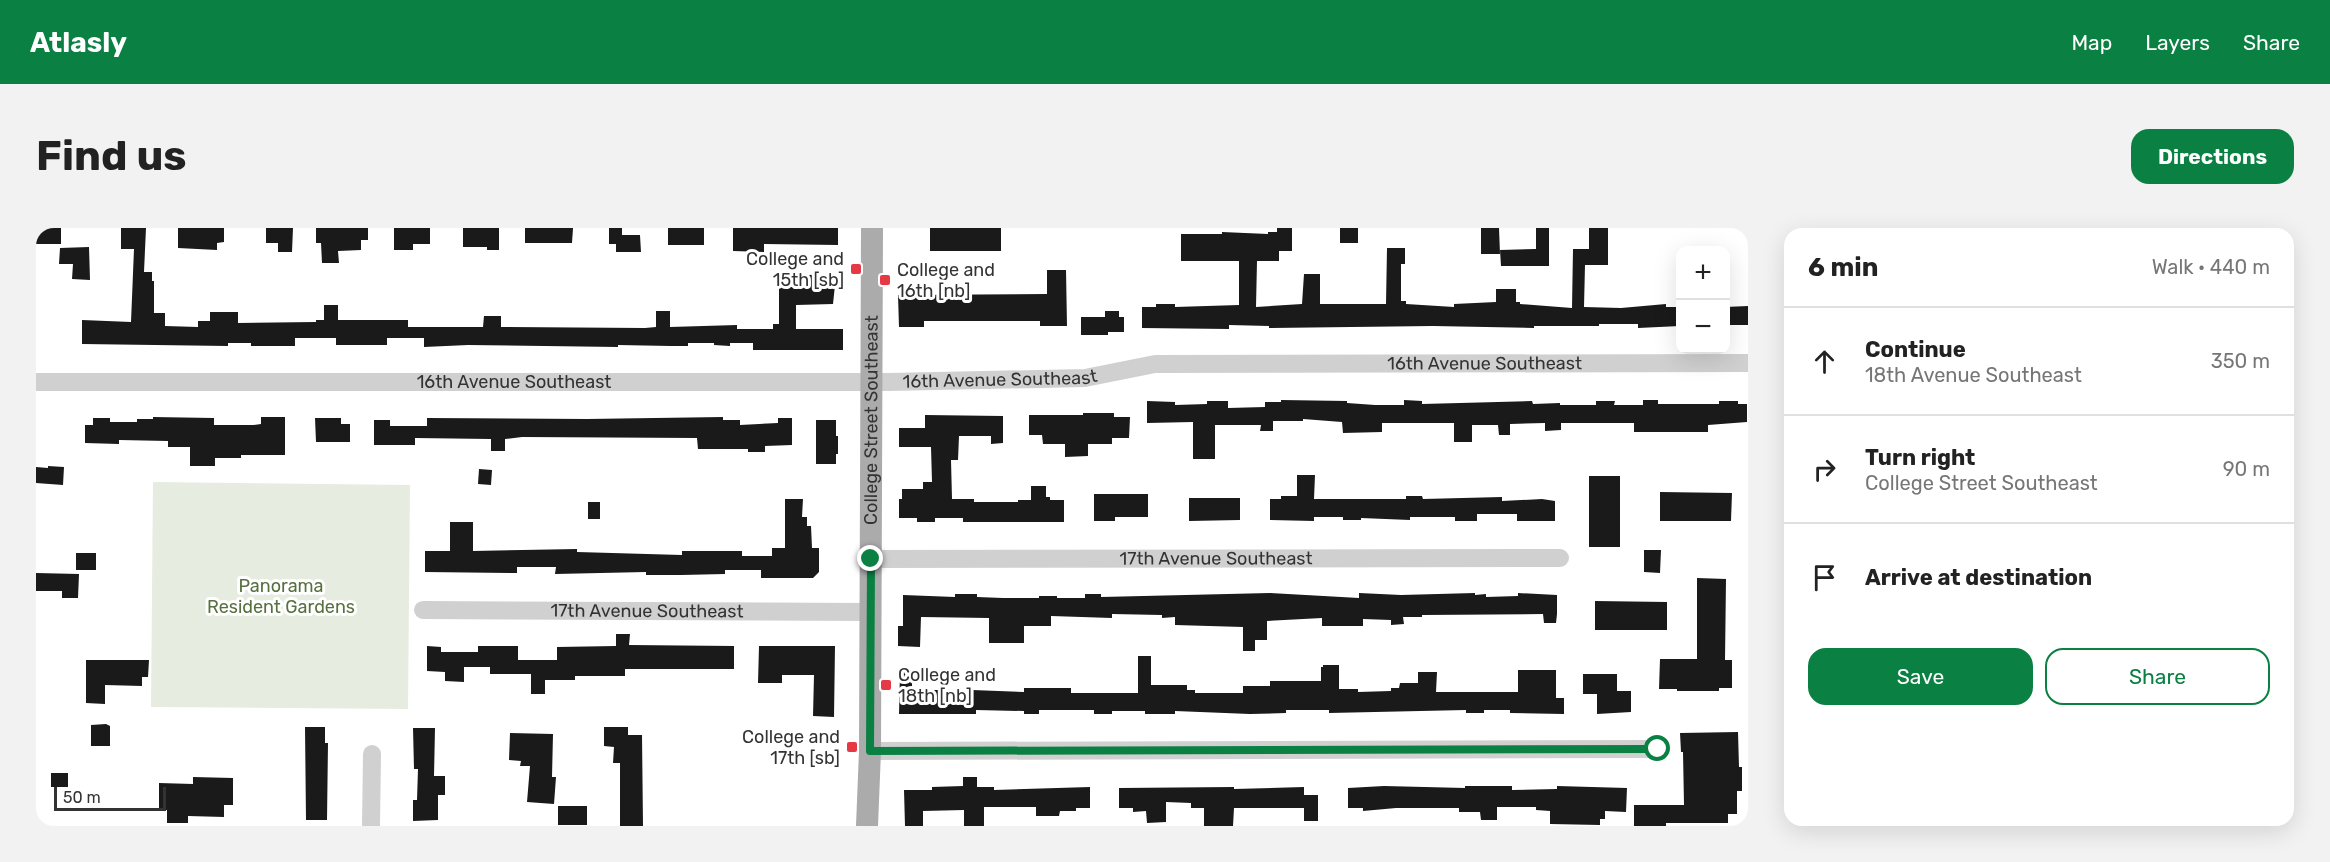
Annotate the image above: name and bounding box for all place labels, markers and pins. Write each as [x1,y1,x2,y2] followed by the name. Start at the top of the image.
[746,248,844,291] place label: College and 15th [sb]
[897,259,995,302] place label: College and 16th [nb]
[849,262,863,276] marker: College and 15th [sb]
[878,273,892,287] marker: College and 16th [nb]
[898,664,996,707] place label: College and 18th [nb]
[879,678,893,692] marker: College and 18th [nb]
[742,726,840,769] place label: College and 17th [sb]
[845,740,859,754] marker: College and 17th [sb]

